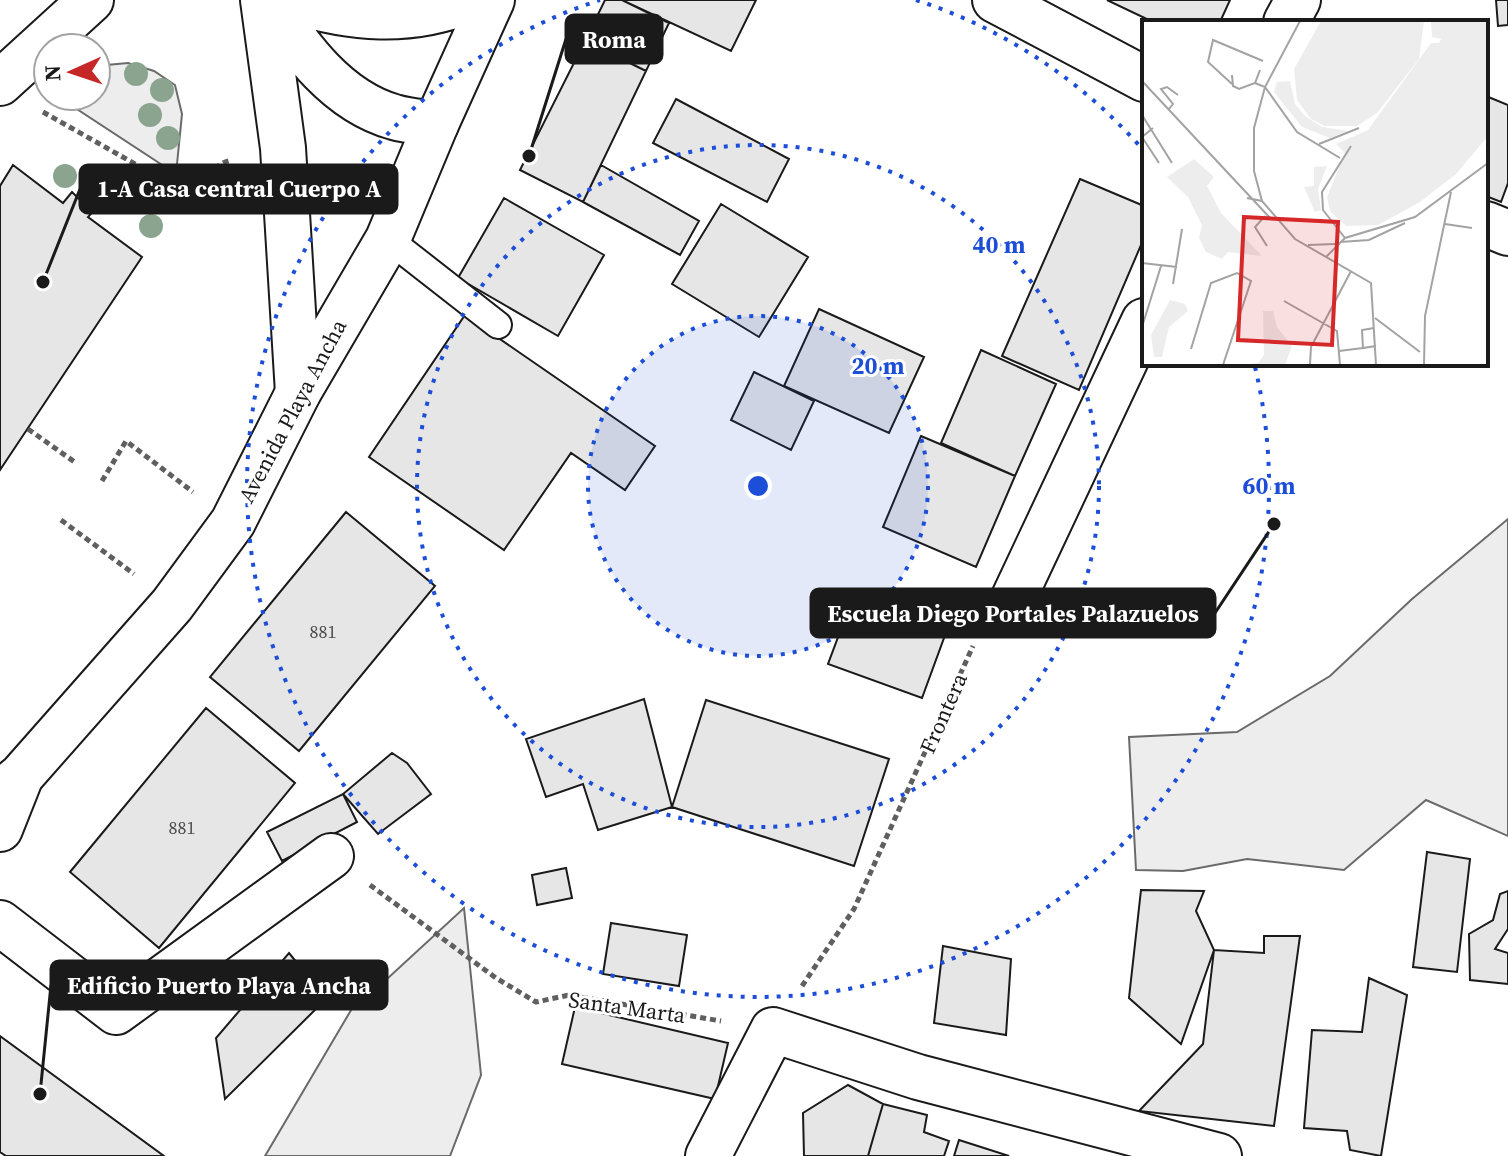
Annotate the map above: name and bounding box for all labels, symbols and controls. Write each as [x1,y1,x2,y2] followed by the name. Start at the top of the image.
[566,15,662,63] callout: Roma
[1142,20,1488,366] inset map
[582,23,646,56] text: Roma
[32,32,112,112] north arrow
[37,64,67,82] text: N
[80,165,397,213] callout: 1-A Casa central Cuerpo A
[97,172,381,205] text: 1-A Casa central Cuerpo A
[973,228,1026,261] text: 40 m
[231,313,354,508] street label: Avenida Playa Ancha
[852,349,905,382] text: 20 m
[1243,469,1296,502] text: 60 m
[744,472,772,500] centre of rings
[811,589,1215,637] callout: Escuela Diego Portales Palazuelos
[827,597,1199,630] text: Escuela Diego Portales Palazuelos
[310,619,337,644] house number: 881
[912,667,974,758] street label: Frontera
[169,815,196,840] house number: 881
[51,961,387,1009] callout: Edificio Puerto Playa Ancha
[67,969,371,1002] text: Edificio Puerto Playa Ancha
[567,984,688,1030] street label: Santa Marta

